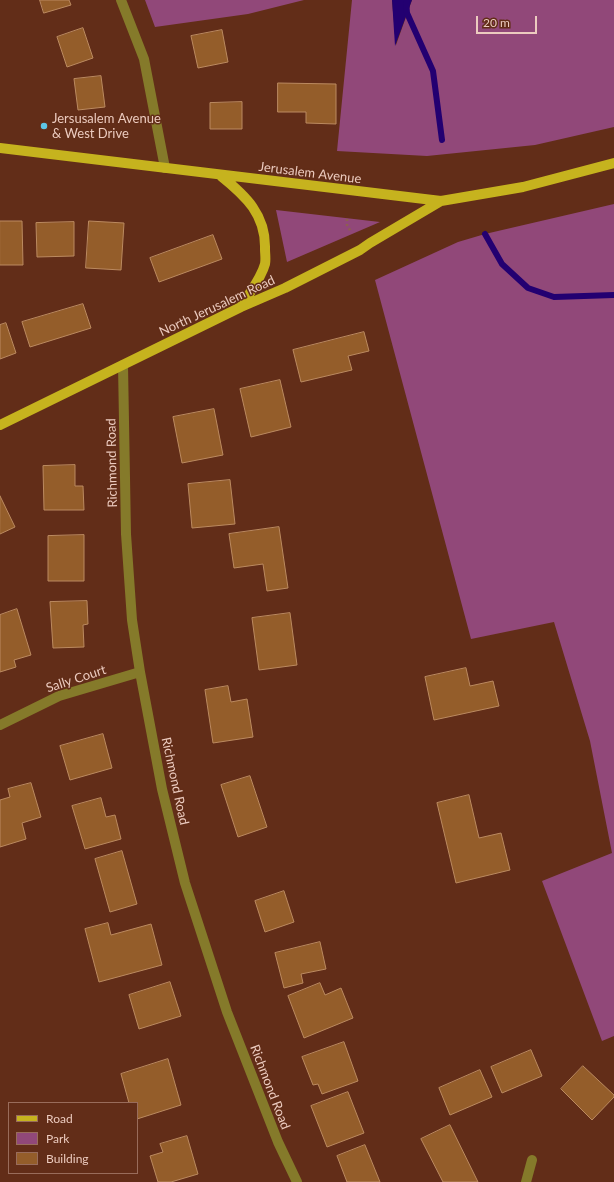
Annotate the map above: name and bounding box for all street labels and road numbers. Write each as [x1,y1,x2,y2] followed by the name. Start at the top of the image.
[258,159,362,187] street label: Jerusalem Avenue
[157,272,277,340] street label: North Jerusalem Road
[103,418,121,508] street label: Richmond Road
[44,662,108,696] street label: Sally Court
[158,736,192,826] street label: Richmond Road
[247,1042,293,1132] street label: Richmond Road

